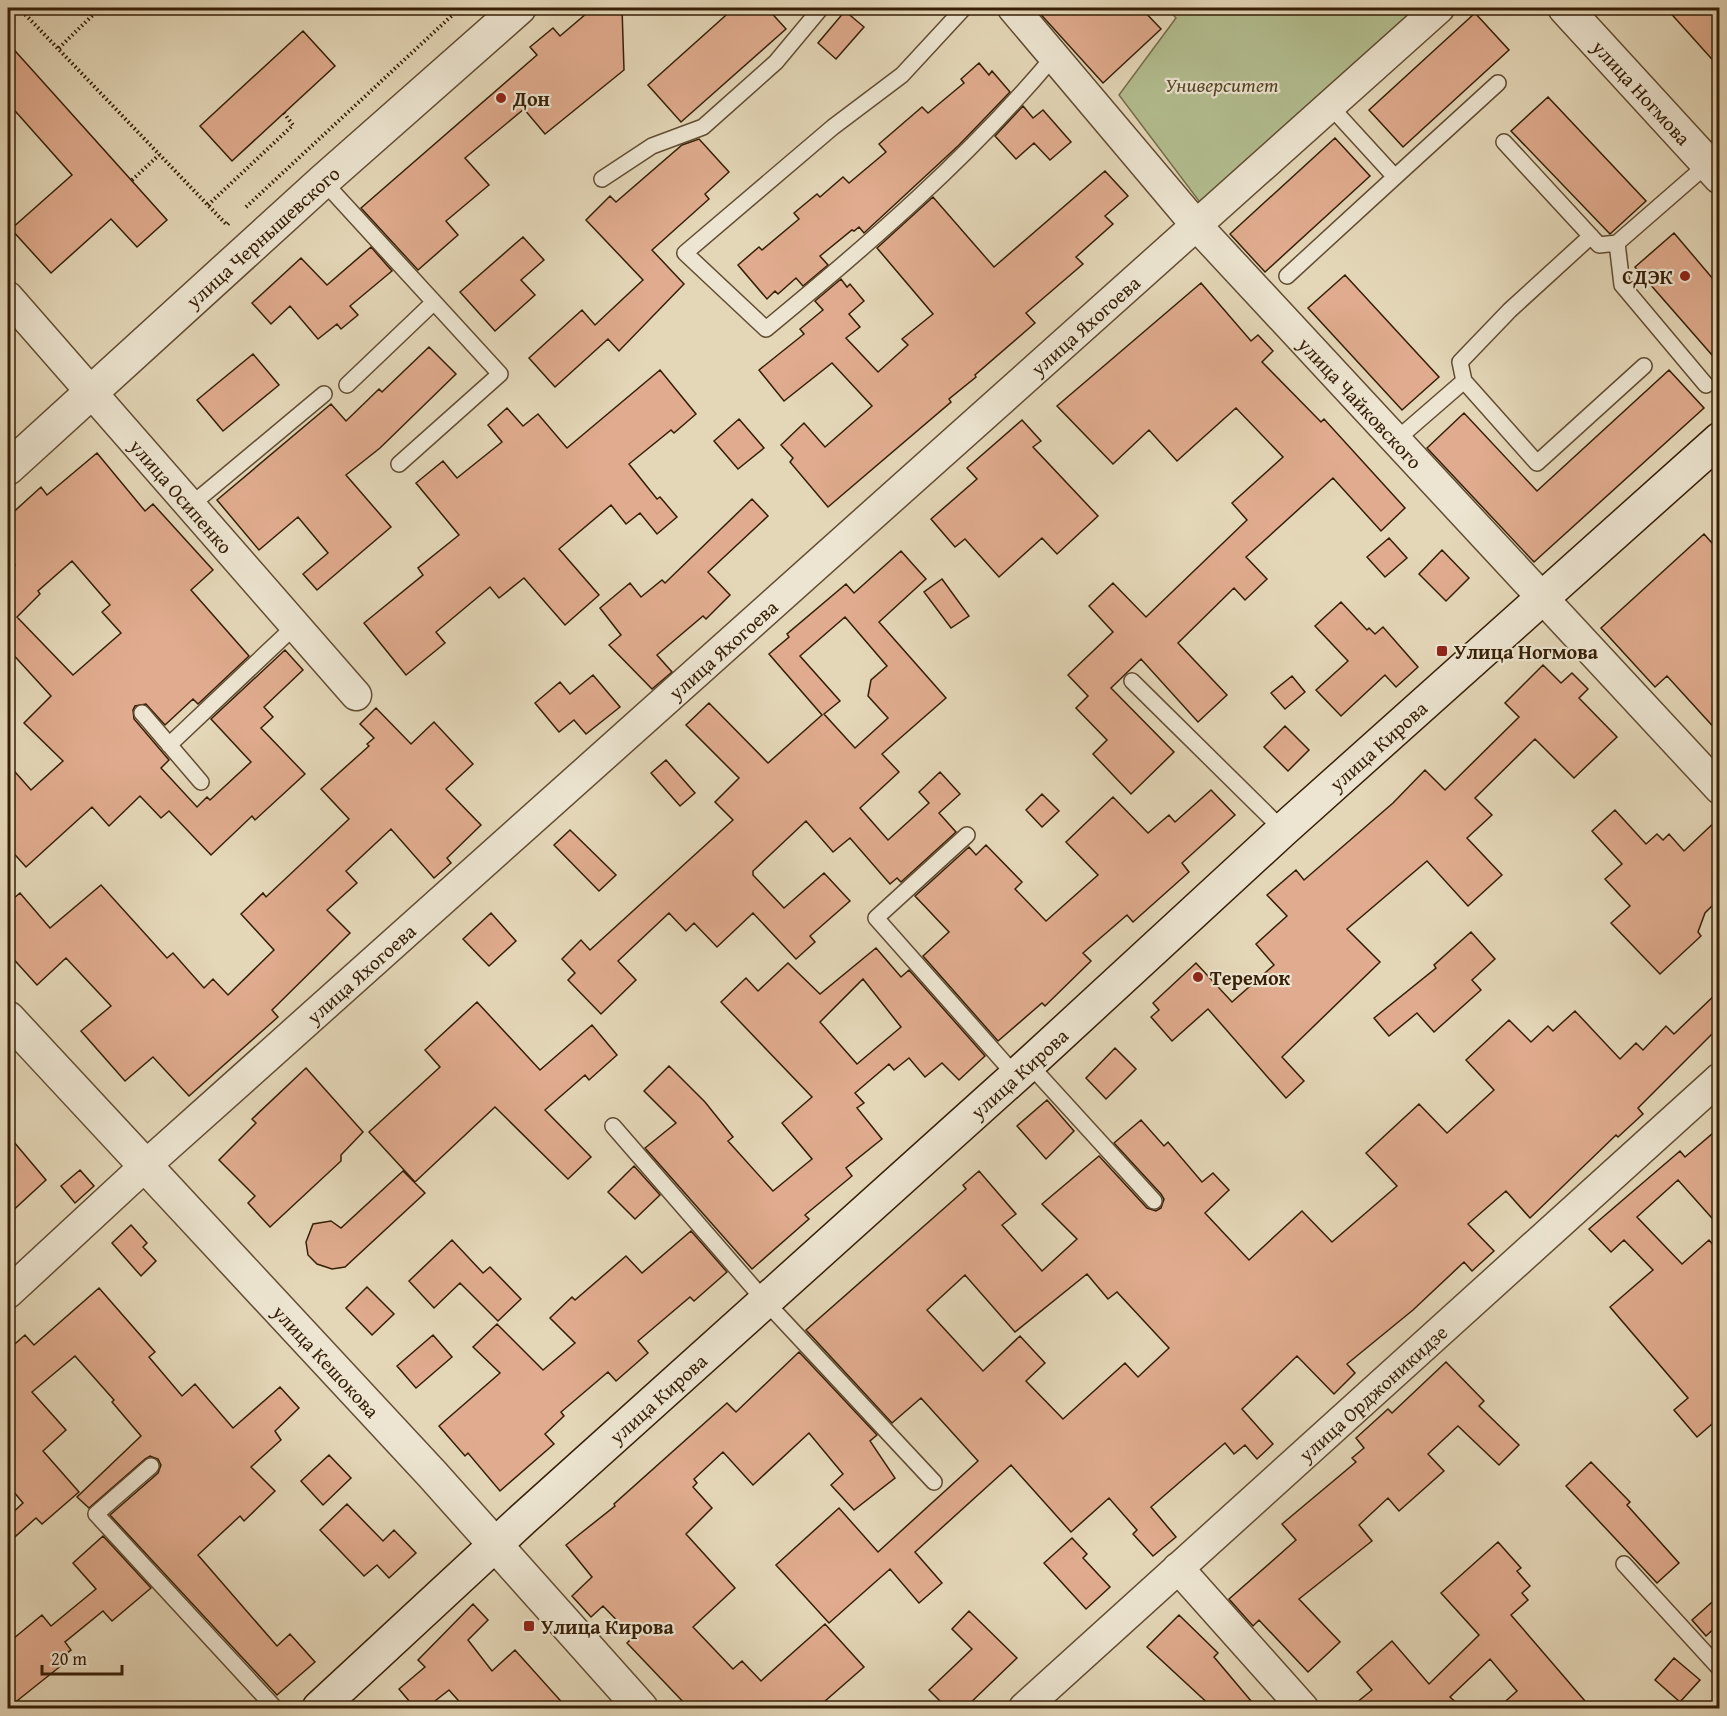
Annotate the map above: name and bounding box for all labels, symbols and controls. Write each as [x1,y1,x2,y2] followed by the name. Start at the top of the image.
[1585,32,1698,152] street label: улица Ногмова
[1165,70,1279,99] park label: Университет
[512,84,550,113] place label: Дон
[494,91,508,105] marker: Дон
[178,159,346,315] street label: улица Чернышевского
[1622,262,1674,291] place label: СДЭК
[1023,268,1146,382] street label: улица Яхогоева
[1678,269,1692,283] marker: СДЭК
[1291,329,1430,475] street label: улица Чайковского
[123,431,240,560] street label: улица Осипенко
[661,592,784,707] street label: улица Яхогоева
[1454,637,1599,666] place label: Улица Ногмова
[1435,644,1449,658] marker: Улица Ногмова
[1321,693,1434,798] street label: улица Кирова
[299,916,422,1031] street label: улица Яхогоева
[1210,963,1291,992] place label: Теремок
[1191,970,1205,984] marker: Теремок
[963,1021,1074,1126] street label: улица Кирова
[266,1297,387,1424] street label: улица Кешокова
[1291,1317,1453,1468] street label: улица Орджоникидзе
[601,1346,713,1451] street label: улица Кирова
[541,1612,674,1641] place label: Улица Кирова
[522,1619,536,1633] marker: Улица Кирова
[42,1638,122,1676] scale bar
[51,1645,87,1672] text: 20 m

